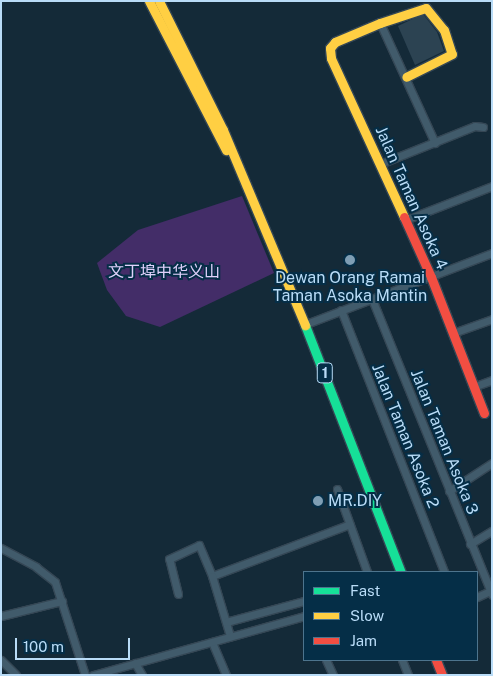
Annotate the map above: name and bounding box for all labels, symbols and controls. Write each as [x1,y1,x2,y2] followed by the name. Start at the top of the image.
[371,123,451,273] street label: Jalan Taman Asoka 4
[344,254,356,266] marker: Dewan Orang Ramai Taman Asoka Mantin
[108,262,220,282] park label: 文丁埠中华义山
[273,268,427,306] place label: Dewan Orang Ramai Taman Asoka Mantin
[316,360,334,386] road number: 1
[367,361,443,511] street label: Jalan Taman Asoka 2
[406,367,482,517] street label: Jalan Taman Asoka 3
[328,491,382,511] place label: MR.DIY
[312,495,324,507] marker: MR.DIY
[303,571,478,661] legend
[350,582,380,599] text: Fast
[350,607,384,624] text: Slow
[18,628,132,660] scale bar
[350,632,377,649] text: Jam
[23,638,64,655] text: 100 m

